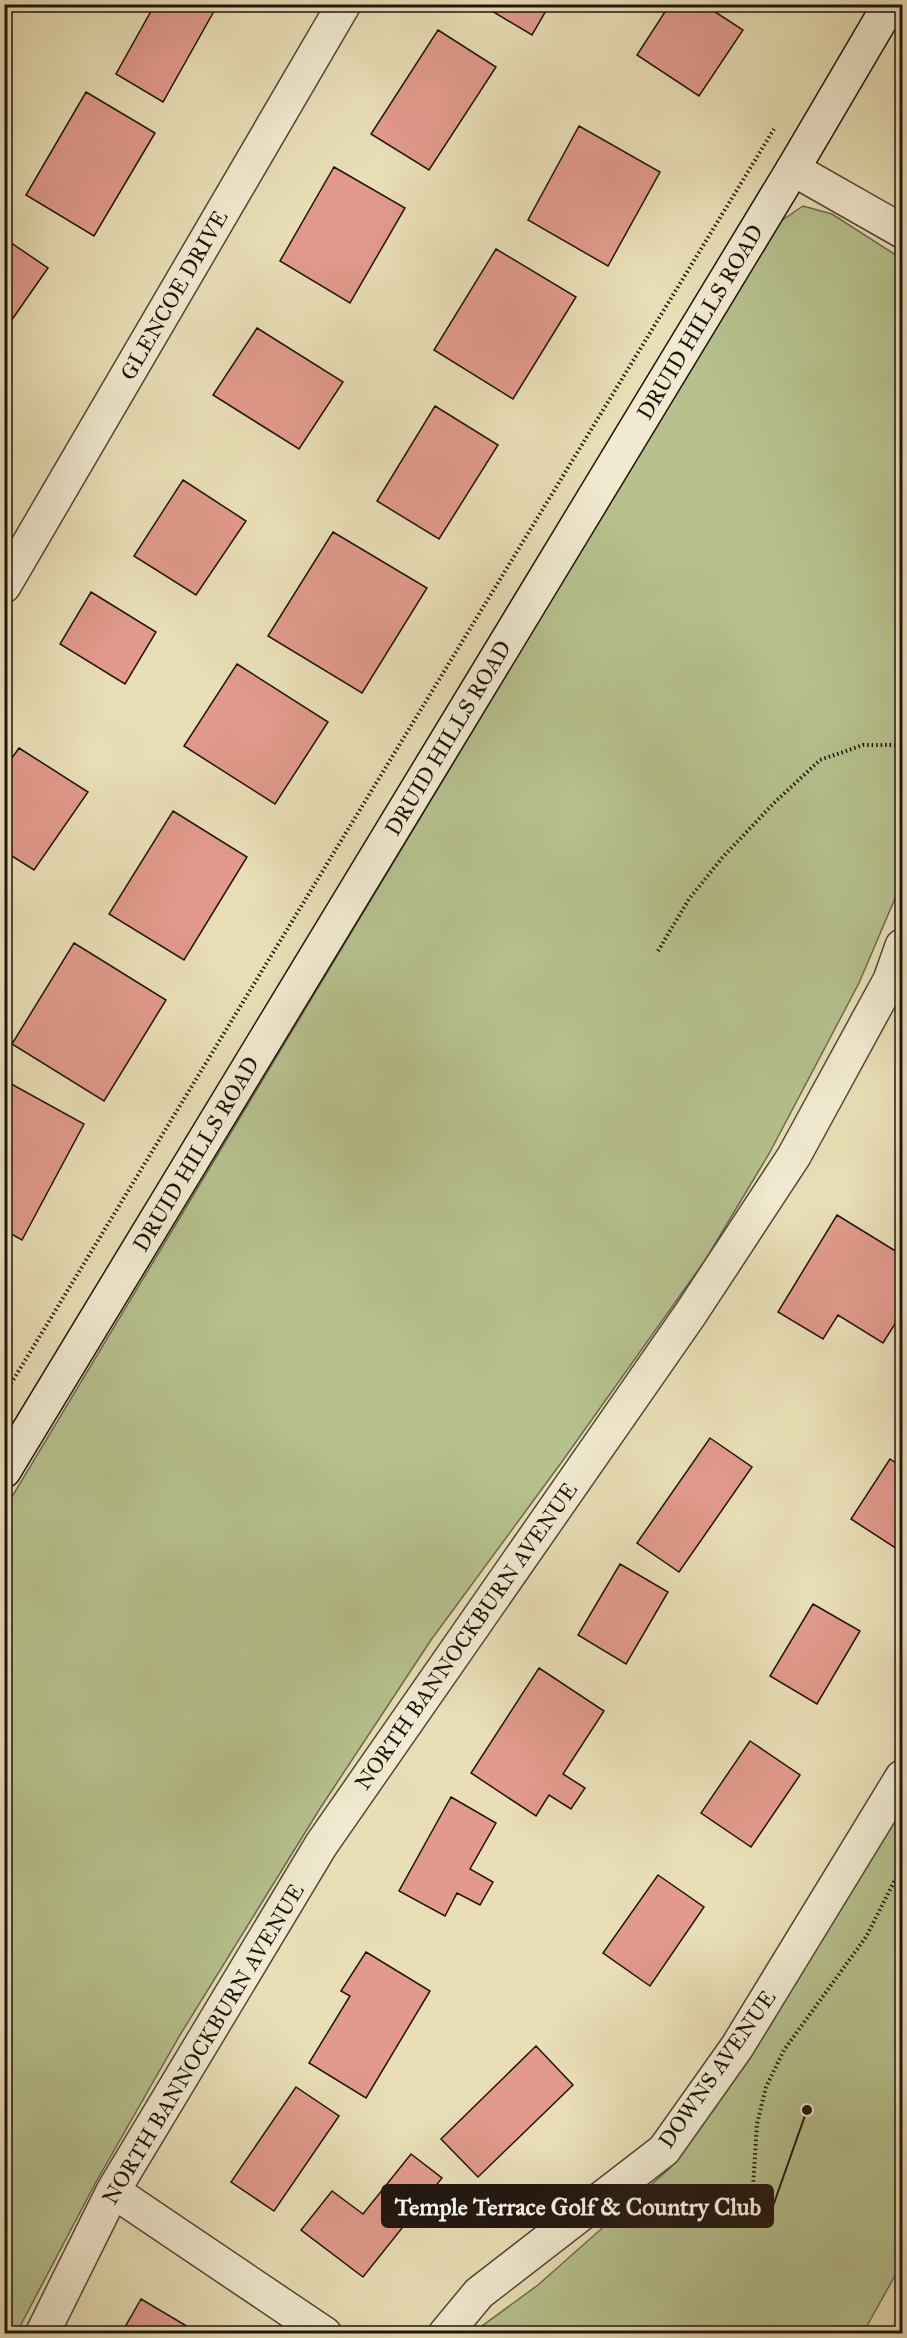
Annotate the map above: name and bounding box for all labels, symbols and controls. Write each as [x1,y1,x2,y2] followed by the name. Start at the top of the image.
[114,205,234,385] street label: GLENCOE DRIVE
[631,220,769,424] street label: DRUID HILLS ROAD
[379,636,517,840] street label: DRUID HILLS ROAD
[127,1052,265,1256] street label: DRUID HILLS ROAD
[349,1477,583,1795] street label: NORTH BANNOCKBURN AVENUE
[96,1879,310,2209] street label: NORTH BANNOCKBURN AVENUE
[652,1985,782,2153] street label: DOWNS AVENUE
[382,2185,773,2227] callout: Temple Terrace Golf & Country Club
[394,2192,762,2222] text: Temple Terrace Golf & Country Club

